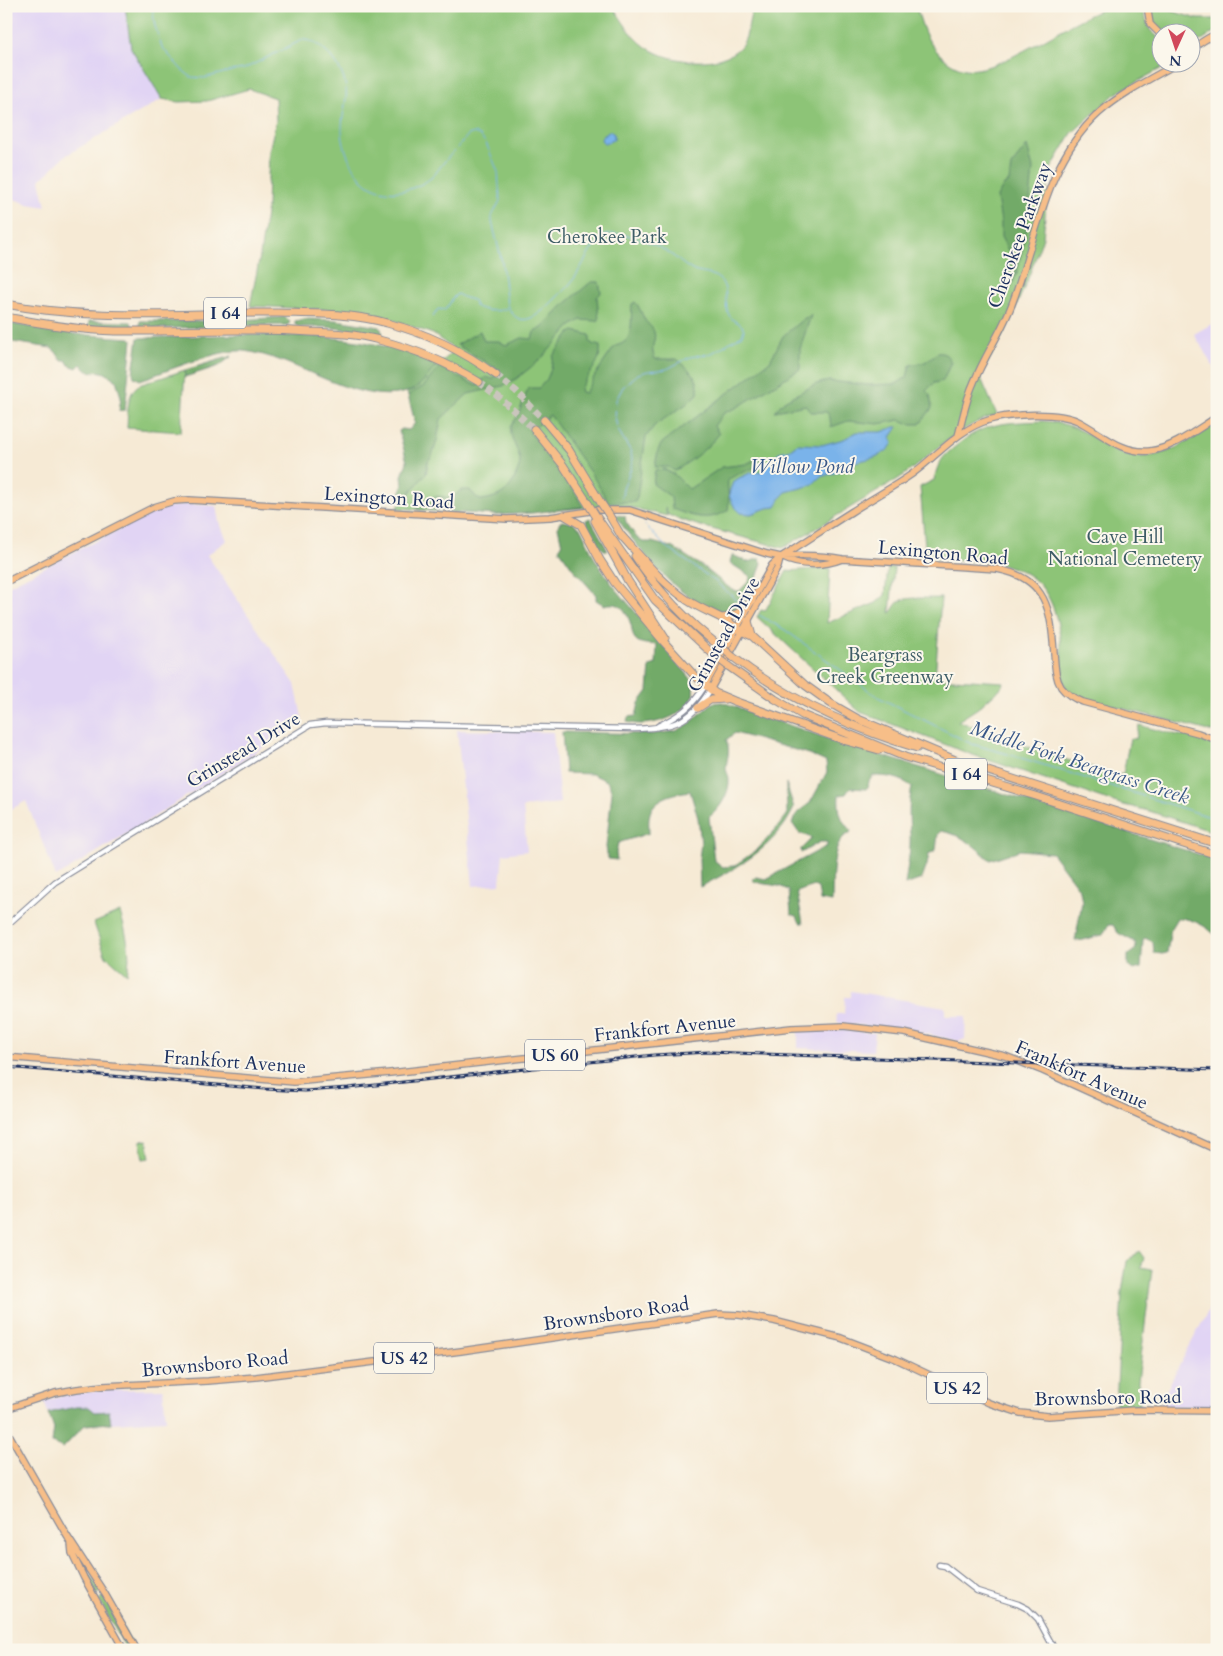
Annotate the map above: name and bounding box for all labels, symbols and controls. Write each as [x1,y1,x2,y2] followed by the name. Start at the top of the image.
[1150,22,1200,72] north arrow
[1169,51,1182,70] text: N
[982,159,1058,312] street label: Cherokee Parkway
[547,224,668,250] park label: Cherokee Park
[204,298,246,328] road number: I 64
[750,453,856,480] water label: Willow Pond
[323,480,455,516] street label: Lexington Road
[1048,524,1202,572] park label: Cave Hill National Cemetery
[877,534,1009,572] street label: Lexington Road
[681,572,766,697] street label: Grinstead Drive
[816,642,954,690] park label: Beargrass Creek Greenway
[182,706,305,794] street label: Grinstead Drive
[967,714,1193,811] water label: Middle Fork Beargrass Creek
[945,759,987,790] road number: I 64
[593,1008,737,1048] street label: Frankfort Avenue
[1011,1034,1152,1116] street label: Frankfort Avenue
[525,1040,585,1070] road number: US 60
[163,1044,307,1080] street label: Frankfort Avenue
[542,1291,691,1337] street label: Brownsboro Road
[374,1342,434,1374] road number: US 42
[141,1345,289,1383] street label: Brownsboro Road
[927,1372,987,1404] road number: US 42
[1034,1384,1182,1412] street label: Brownsboro Road

